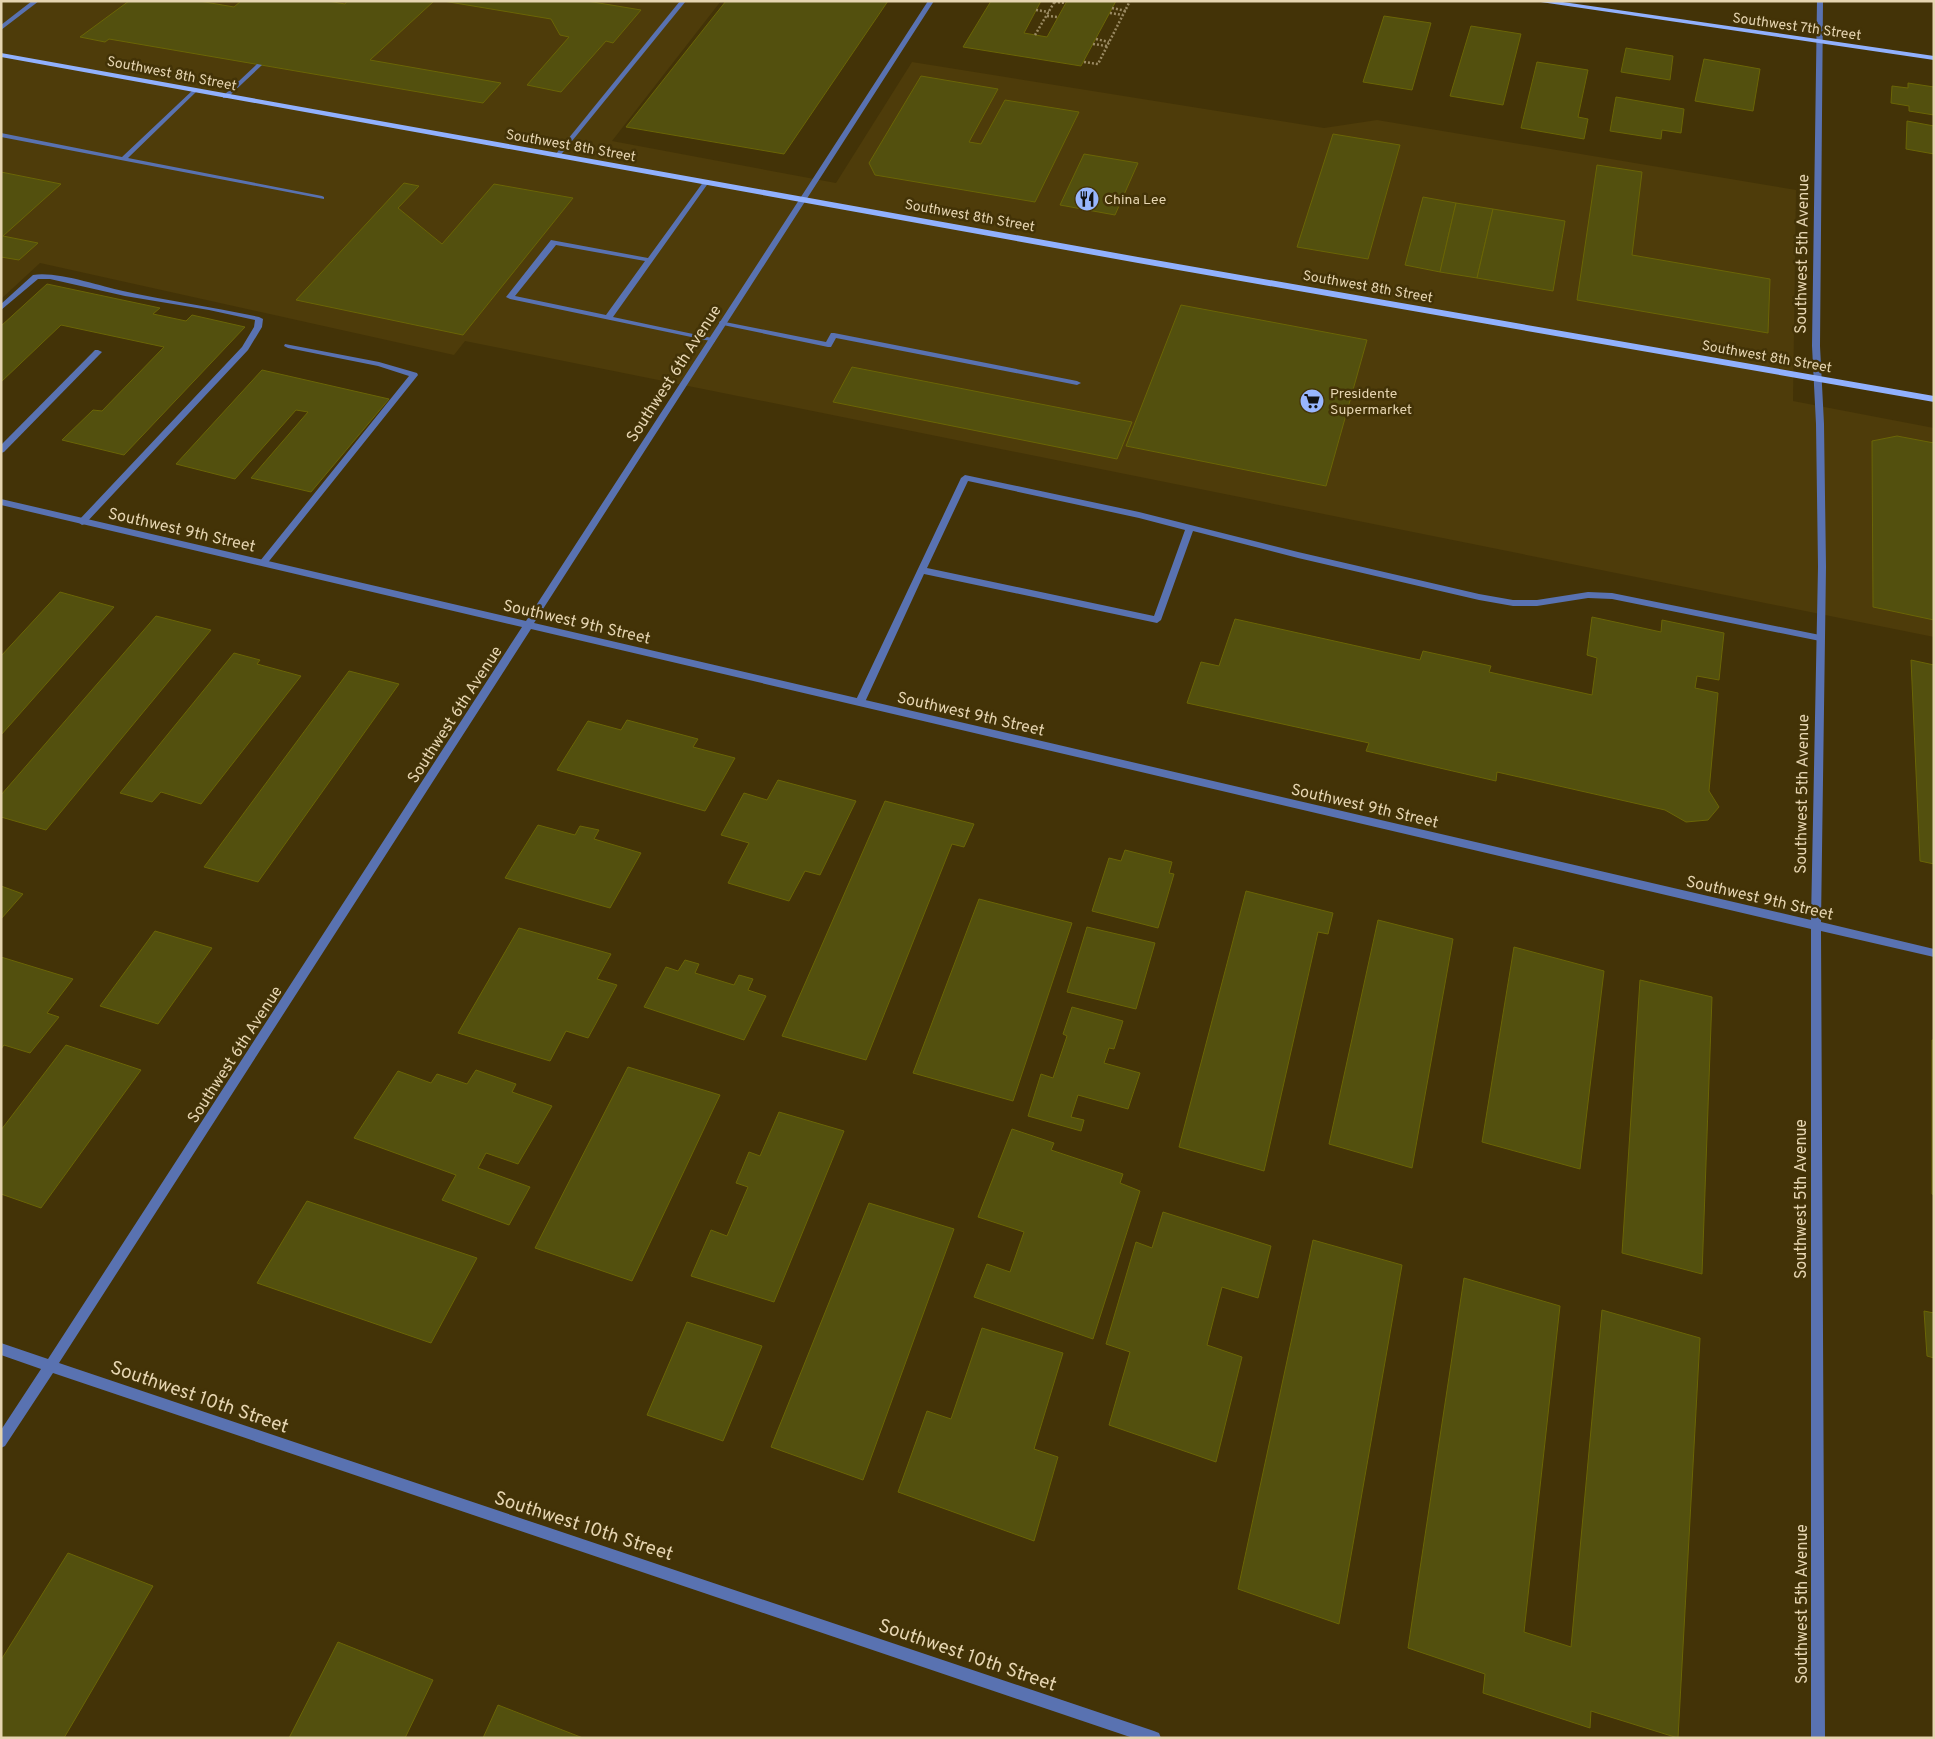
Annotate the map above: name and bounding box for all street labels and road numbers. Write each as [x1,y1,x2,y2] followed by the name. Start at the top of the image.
[1731,10,1862,45] street label: Southwest 7th Street
[105,54,238,95] street label: Southwest 8th Street
[504,127,637,166] street label: Southwest 8th Street
[1792,174,1814,334] street label: Southwest 5th Avenue
[903,197,1036,236] street label: Southwest 8th Street
[1301,268,1434,307] street label: Southwest 8th Street
[623,302,727,446] street label: Southwest 6th Avenue
[1700,338,1833,377] street label: Southwest 8th Street
[106,504,257,558] street label: Southwest 9th Street
[501,596,652,650] street label: Southwest 9th Street
[404,643,508,787] street label: Southwest 6th Avenue
[895,688,1046,742] street label: Southwest 9th Street
[1792,714,1814,874] street label: Southwest 5th Avenue
[1289,780,1440,834] street label: Southwest 9th Street
[1684,872,1835,926] street label: Southwest 9th Street
[184,983,288,1127] street label: Southwest 6th Avenue
[1792,1119,1812,1279] street label: Southwest 5th Avenue
[107,1356,292,1440] street label: Southwest 10th Street
[491,1487,676,1567] street label: Southwest 10th Street
[1793,1524,1813,1684] street label: Southwest 5th Avenue
[875,1614,1060,1698] street label: Southwest 10th Street

